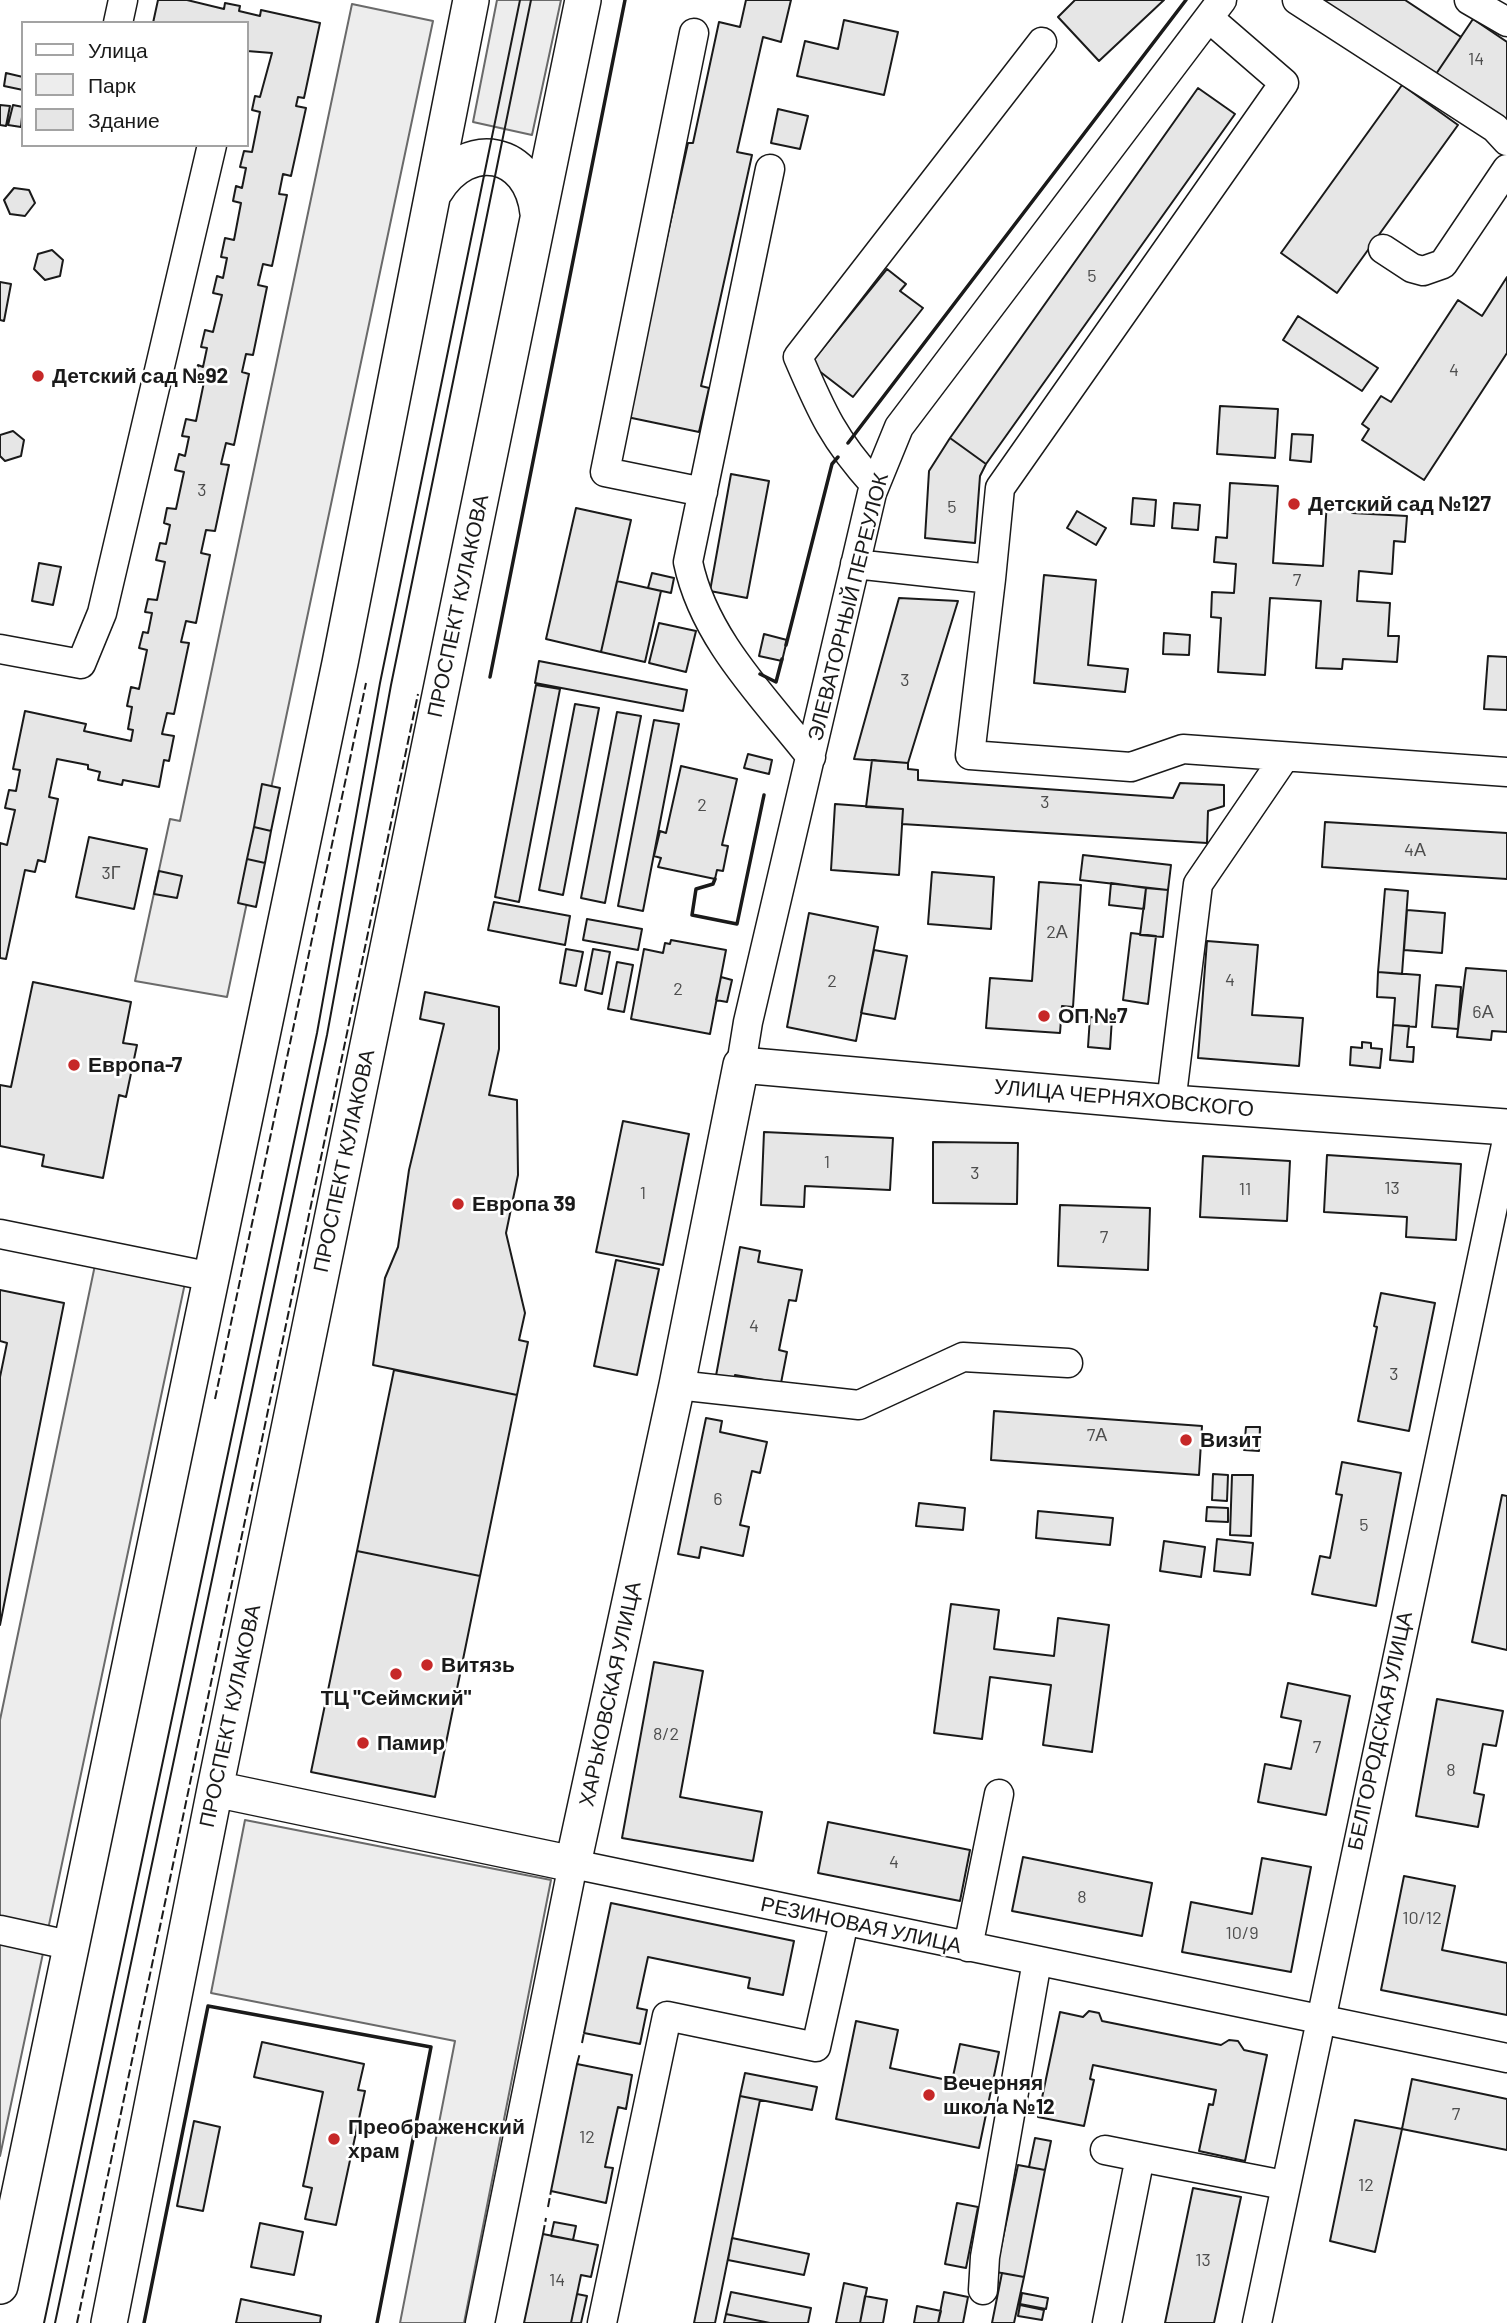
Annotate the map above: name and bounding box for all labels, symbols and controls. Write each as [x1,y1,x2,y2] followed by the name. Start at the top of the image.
[21,21,248,147] legend
[88,37,148,62] text: Улица
[1468,48,1484,70] house number: 14
[88,72,136,97] text: Парк
[88,107,160,132] text: Здание
[1087,265,1097,287] house number: 5
[1449,359,1459,381] house number: 4
[52,363,228,389] place label: Детский сад №92
[30,368,46,384] marker: Детский сад №92
[802,470,894,744] street label: ЭЛЕВАТОРНЫЙ ПЕРЕУЛОК
[197,479,207,501] house number: 3
[1308,491,1491,517] place label: Детский сад №127
[422,492,494,720] street label: ПРОСПЕКТ КУЛАКОВА
[947,496,957,518] house number: 5
[1286,496,1302,512] marker: Детский сад №127
[1293,569,1301,591] house number: 7
[900,669,910,691] house number: 3
[1040,791,1050,813] house number: 3
[697,794,707,816] house number: 2
[1404,839,1426,861] house number: 4А
[101,862,121,884] house number: 3Г
[1046,921,1068,943] house number: 2А
[1225,969,1235,991] house number: 4
[827,970,837,992] house number: 2
[673,978,683,1000] house number: 2
[1472,1001,1494,1023] house number: 6А
[1058,1003,1127,1029] place label: ОП №7
[1036,1008,1052,1024] marker: ОП №7
[308,1047,380,1275] street label: ПРОСПЕКТ КУЛАКОВА
[88,1052,182,1078] place label: Европа-7
[66,1057,82,1073] marker: Европа-7
[993,1074,1255,1122] street label: УЛИЦА ЧЕРНЯХОВСКОГО
[824,1151,830,1173] house number: 1
[970,1162,980,1184] house number: 3
[1384,1177,1400,1199] house number: 13
[1239,1178,1251,1200] house number: 11
[640,1182,646,1204] house number: 1
[472,1191,576,1217] place label: Европа 39
[450,1196,466,1212] marker: Европа 39
[1100,1226,1108,1248] house number: 7
[749,1315,759,1337] house number: 4
[1389,1363,1399,1385] house number: 3
[1087,1424,1107,1446] house number: 7А
[1200,1427,1262,1453] place label: Визит
[1178,1432,1194,1448] marker: Визит
[713,1488,723,1510] house number: 6
[1359,1514,1369,1536] house number: 5
[574,1579,646,1809] street label: ХАРЬКОВСКАЯ УЛИЦА
[194,1602,266,1830] street label: ПРОСПЕКТ КУЛАКОВА
[1342,1609,1418,1853] street label: БЕЛГОРОДСКАЯ УЛИЦА
[441,1652,515,1678] place label: Витязь
[419,1657,435,1673] marker: Витязь
[388,1666,404,1682] marker: ТЦ "Сеймский"
[321,1685,471,1711] place label: ТЦ "Сеймский"
[653,1723,679,1745] house number: 8/2
[377,1730,445,1756] place label: Памир
[355,1735,371,1751] marker: Памир
[1313,1736,1321,1758] house number: 7
[1446,1759,1456,1781] house number: 8
[889,1851,899,1873] house number: 4
[1077,1886,1087,1908] house number: 8
[758,1891,964,1959] street label: РЕЗИНОВАЯ УЛИЦА
[1402,1907,1442,1929] house number: 10/12
[1225,1922,1259,1944] house number: 10/9
[943,2070,1055,2120] place label: Вечерняя школа №12
[921,2087,937,2103] marker: Вечерняя школа №12
[1452,2103,1460,2125] house number: 7
[348,2114,525,2164] place label: Преображенский храм
[579,2126,595,2148] house number: 12
[326,2131,342,2147] marker: Преображенский храм
[1358,2174,1374,2196] house number: 12
[1195,2249,1211,2271] house number: 13
[549,2269,565,2291] house number: 14

